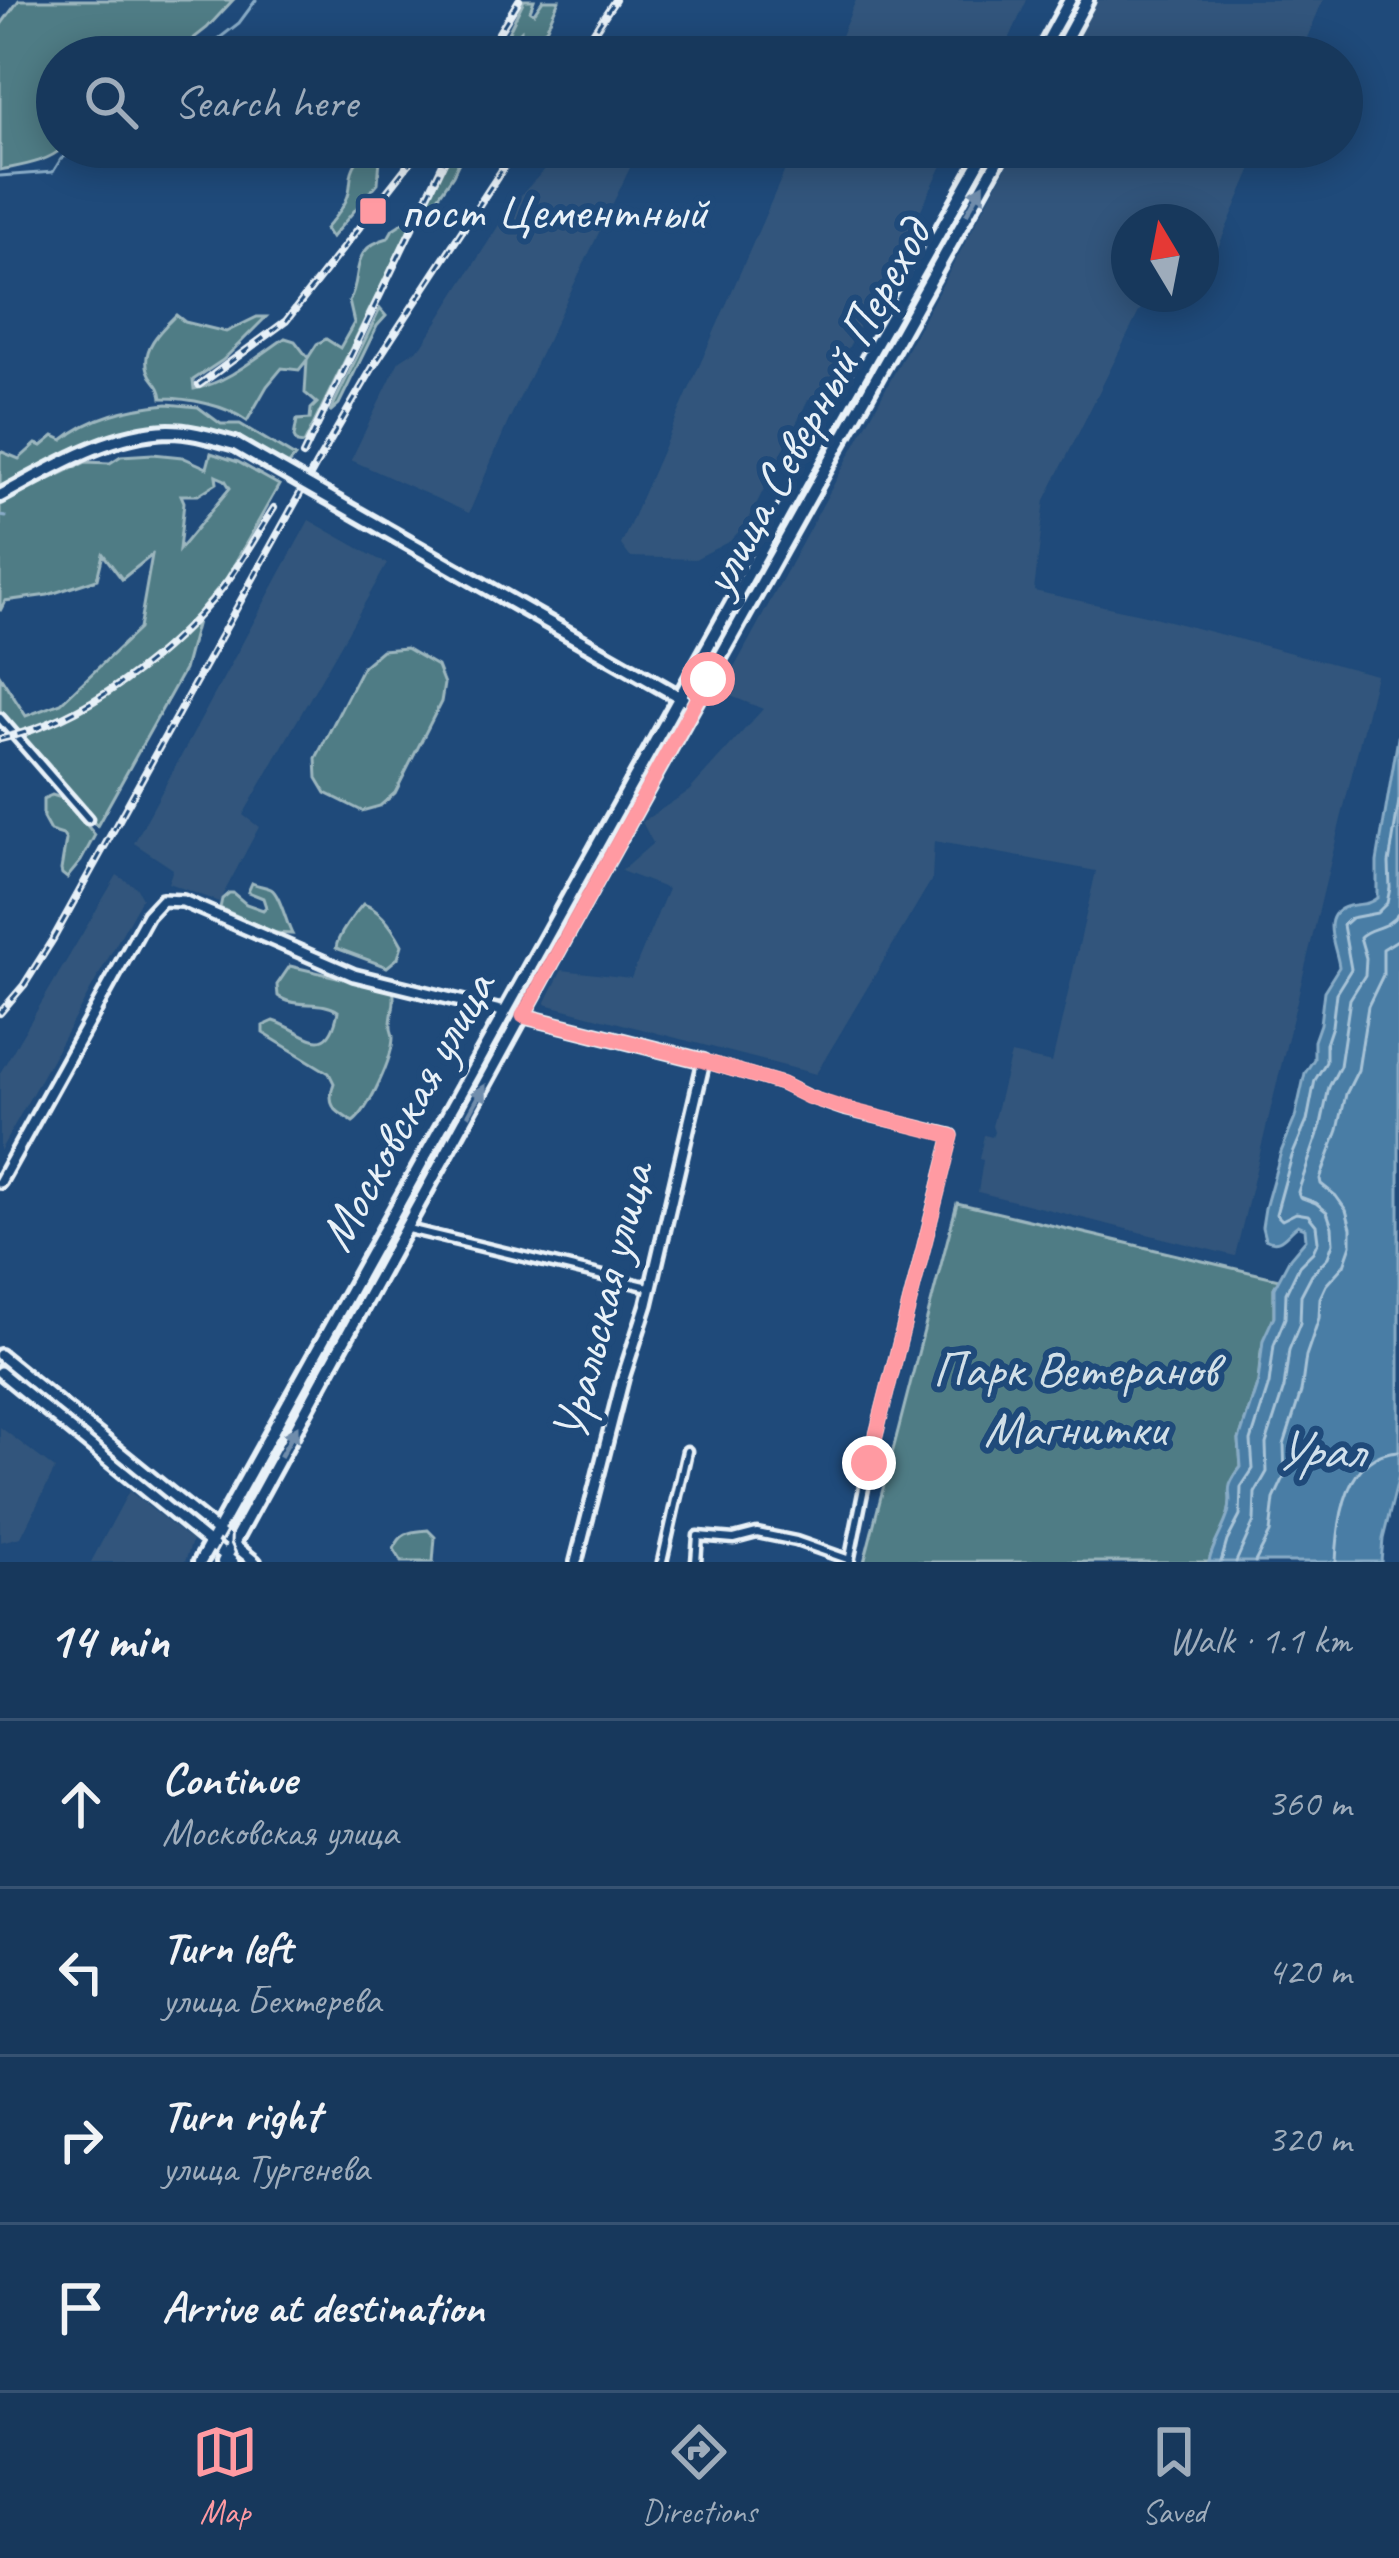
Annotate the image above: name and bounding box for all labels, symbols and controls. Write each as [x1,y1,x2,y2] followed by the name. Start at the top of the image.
[36,36,1363,168] search box
[78,69,144,135] icon: search
[174,74,357,131] text: Search here
[400,179,711,243] place label: пост Цементный
[964,182,985,216] one-way arrow
[357,195,389,227] marker: пост Цементный
[684,203,947,608] street label: улица Северный Переход
[1111,204,1219,312] north arrow
[681,652,735,706] route start
[303,957,511,1262] street label: Московская улица
[466,1082,487,1117] one-way arrow
[537,1153,668,1447] street label: Уральская улица
[933,1337,1227,1460] park label: Парк Ветеранов Магнитки
[1274,1416,1369,1484] water label: Урал
[278,1424,299,1459] one-way arrow
[842,1436,896,1490] route end
[48,1608,169,1672] text: 14 min
[1169,1616,1351,1665] text: Walk · 1.1 km
[162,1751,296,1808] text: Continue
[48,1771,114,1837] icon: ahead
[1267,1779,1351,1828] text: 360 m
[162,1808,398,1857] text: Московская улица
[162,1919,292,1976] text: Turn left
[48,1939,114,2005] icon: left
[1267,1947,1351,1996] text: 420 m
[162,1976,381,2025] text: улица Бехтерева
[162,2087,320,2144] text: Turn right
[48,2107,114,2173] icon: right
[1267,2115,1351,2164] text: 320 m
[162,2144,370,2193] text: улица Тургенева
[48,2275,114,2341] icon: arrive
[162,2279,484,2336] text: Arrive at destination
[192,2419,258,2533] tab: Map
[642,2419,757,2533] tab: Directions
[1141,2419,1207,2533] tab: Saved

